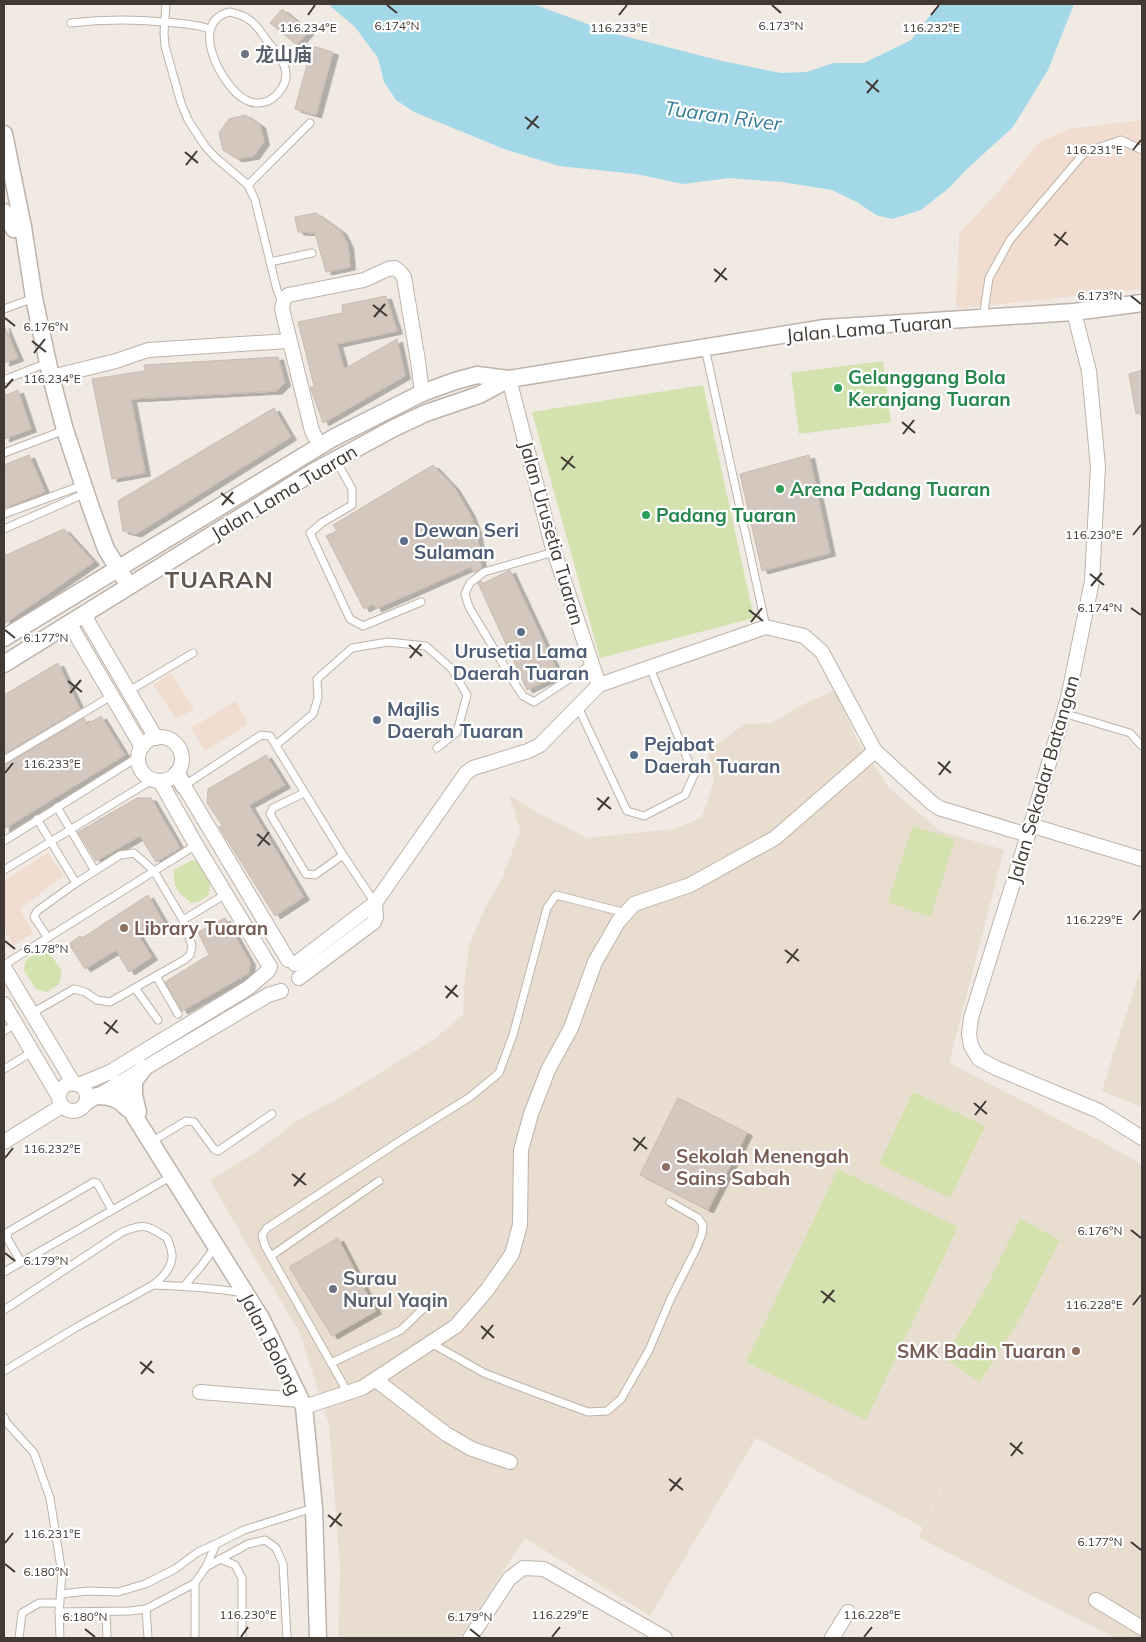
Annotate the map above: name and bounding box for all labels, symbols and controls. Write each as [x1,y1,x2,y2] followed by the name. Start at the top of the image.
[375,18,419,33] text: 6.174°N
[759,18,803,33] text: 6.173°N
[279,20,337,35] text: 116.234°E
[590,20,648,35] text: 116.233°E
[902,20,960,35] text: 116.232°E
[255,42,312,66] place label: 龙山庙
[239,48,251,60] marker: 龙山庙
[663,95,784,136] water label: Tuaran River
[1065,142,1123,157] text: 116.231°E
[1078,288,1122,303] text: 6.173°N
[785,309,953,347] street label: Jalan Lama Tuaran
[24,319,68,334] text: 6.176°N
[848,365,1011,411] place label: Gelanggang Bola Keranjang Tuaran
[23,371,81,386] text: 116.234°E
[832,382,844,394] marker: Gelanggang Bola Keranjang Tuaran
[514,438,590,628] street label: Jalan Urusetia Tuaran
[207,439,361,545] street label: Jalan Lama Tuaran
[790,477,991,501] place label: Arena Padang Tuaran
[774,483,786,495] marker: Arena Padang Tuaran
[656,503,796,527] place label: Padang Tuaran
[640,509,652,521] marker: Padang Tuaran
[414,518,519,564] place label: Dewan Seri Sulaman
[1065,527,1123,542] text: 116.230°E
[398,535,410,547] marker: Dewan Seri Sulaman
[164,564,274,594] district label: TUARAN
[1078,600,1122,615] text: 6.174°N
[515,626,527,638] marker: Urusetia Lama Daerah Tuaran
[24,630,68,645] text: 6.177°N
[453,639,589,685] place label: Urusetia Lama Daerah Tuaran
[1002,672,1084,886] street label: Jalan Sekadar Batangan
[387,697,524,743] place label: Majlis Daerah Tuaran
[371,714,383,726] marker: Majlis Daerah Tuaran
[644,732,781,778] place label: Pejabat Daerah Tuaran
[628,749,640,761] marker: Pejabat Daerah Tuaran
[23,756,81,771] text: 116.233°E
[1065,912,1123,927] text: 116.229°E
[134,916,268,940] place label: Library Tuaran
[118,922,130,934] marker: Library Tuaran
[24,941,68,956] text: 6.178°N
[23,1141,81,1156] text: 116.232°E
[676,1144,849,1190] place label: Sekolah Menengah Sains Sabah
[660,1161,672,1173] marker: Sekolah Menengah Sains Sabah
[1078,1223,1122,1238] text: 6.176°N
[24,1253,68,1268] text: 6.179°N
[343,1266,448,1312] place label: Surau Nurul Yaqin
[327,1283,339,1295] marker: Surau Nurul Yaqin
[235,1289,307,1399] street label: Jalan Bolong
[1065,1297,1123,1312] text: 116.228°E
[897,1339,1066,1363] place label: SMK Badin Tuaran
[1070,1345,1082,1357] marker: SMK Badin Tuaran
[23,1526,81,1541] text: 116.231°E
[1078,1534,1122,1549] text: 6.177°N
[24,1564,68,1579] text: 6.180°N
[219,1607,277,1622] text: 116.230°E
[531,1607,589,1622] text: 116.229°E
[843,1607,901,1622] text: 116.228°E
[63,1609,107,1624] text: 6.180°N
[448,1609,492,1624] text: 6.179°N

